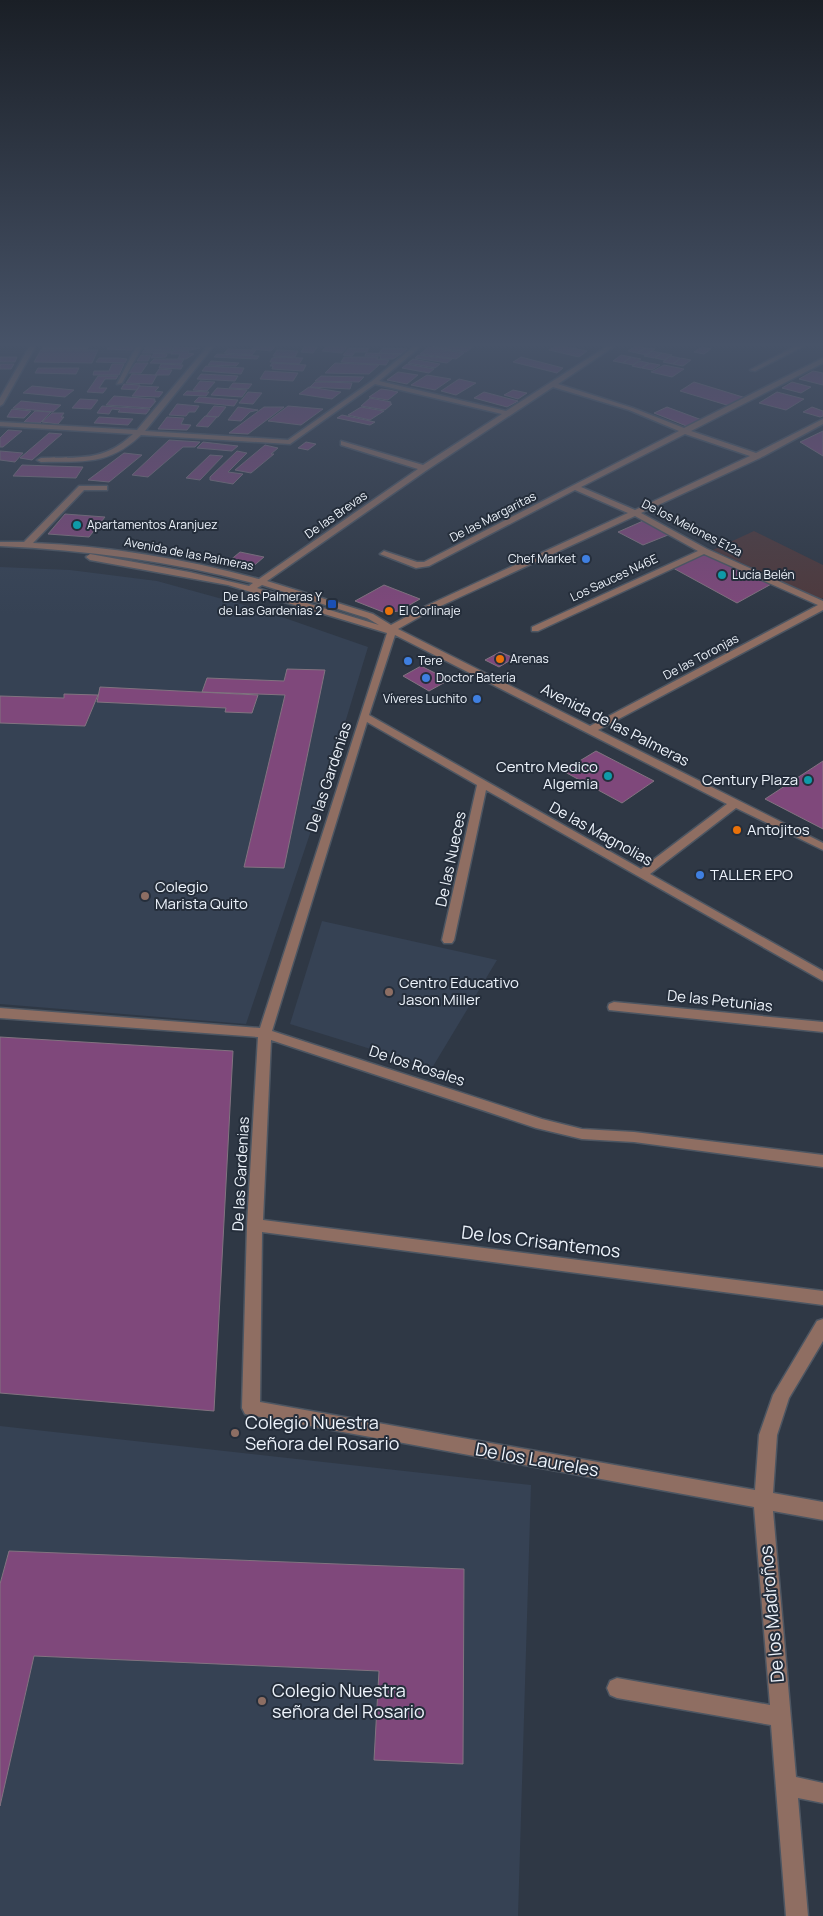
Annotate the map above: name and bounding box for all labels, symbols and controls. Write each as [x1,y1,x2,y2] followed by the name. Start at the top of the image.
[301,487,370,542] street label: De las Brevas
[447,487,539,546] street label: De las Margaritas
[639,495,745,560] street label: De los Melones E12a
[87,516,218,533] place label: Apartamentos Aranjuez
[71,519,83,531] marker: Apartamentos Aranjuez
[123,533,255,574] street label: Avenida de las Palmeras
[508,550,576,567] place label: Chef Market
[567,550,660,605] street label: Los Sauces N46E
[580,553,592,565] marker: Chef Market
[732,566,795,583] place label: Lucía Belén
[716,569,728,581] marker: Lucía Belén
[219,588,322,619] place label: De Las Palmeras Y de Las Gardenias 2
[326,598,338,610] marker: De Las Palmeras Y de Las Gardenias 2
[399,602,460,619] place label: El Corlinaje
[383,605,395,617] marker: El Corlinaje
[660,629,742,684] street label: De las Toronjas
[510,650,549,667] place label: Arenas
[418,652,442,669] place label: Tere
[494,653,506,665] marker: Arenas
[402,655,414,667] marker: Tere
[436,669,516,686] place label: Doctor Batería
[420,672,432,684] marker: Doctor Batería
[537,678,693,771] street label: Avenida de las Palmeras
[383,690,467,707] place label: Víveres Luchito
[471,693,483,705] marker: Víveres Luchito
[301,719,356,835] street label: De las Gardenias
[496,756,598,794] place label: Centro Medico Algemia
[702,769,798,790] place label: Century Plaza
[602,770,614,782] marker: Centro Medico Algemia
[802,774,814,786] marker: Century Plaza
[546,796,657,871] street label: De las Magnolias
[430,809,471,909] street label: De las Nueces
[747,819,810,840] place label: Antojitos
[731,824,743,836] marker: Antojitos
[710,864,793,885] place label: TALLER EPO
[694,869,706,881] marker: TALLER EPO
[155,876,248,914] place label: Colegio Marista Quito
[139,890,151,902] marker: Colegio Marista Quito
[399,972,519,1010] place label: Centro Educativo Jason Miller
[666,985,774,1016] street label: De las Petunias
[383,986,395,998] marker: Centro Educativo Jason Miller
[367,1040,468,1091] street label: De los Rosales
[227,1116,254,1232] street label: De las Gardenias
[460,1219,622,1263] street label: De los Crisantemos
[245,1410,399,1455] place label: Colegio Nuestra Señora del Rosario
[229,1427,241,1439] marker: Colegio Nuestra Señora del Rosario
[474,1436,601,1482] street label: De los Laureles
[753,1545,789,1684] street label: De los Madroños
[272,1678,425,1723] place label: Colegio Nuestra señora del Rosario
[256,1695,268,1707] marker: Colegio Nuestra señora del Rosario

